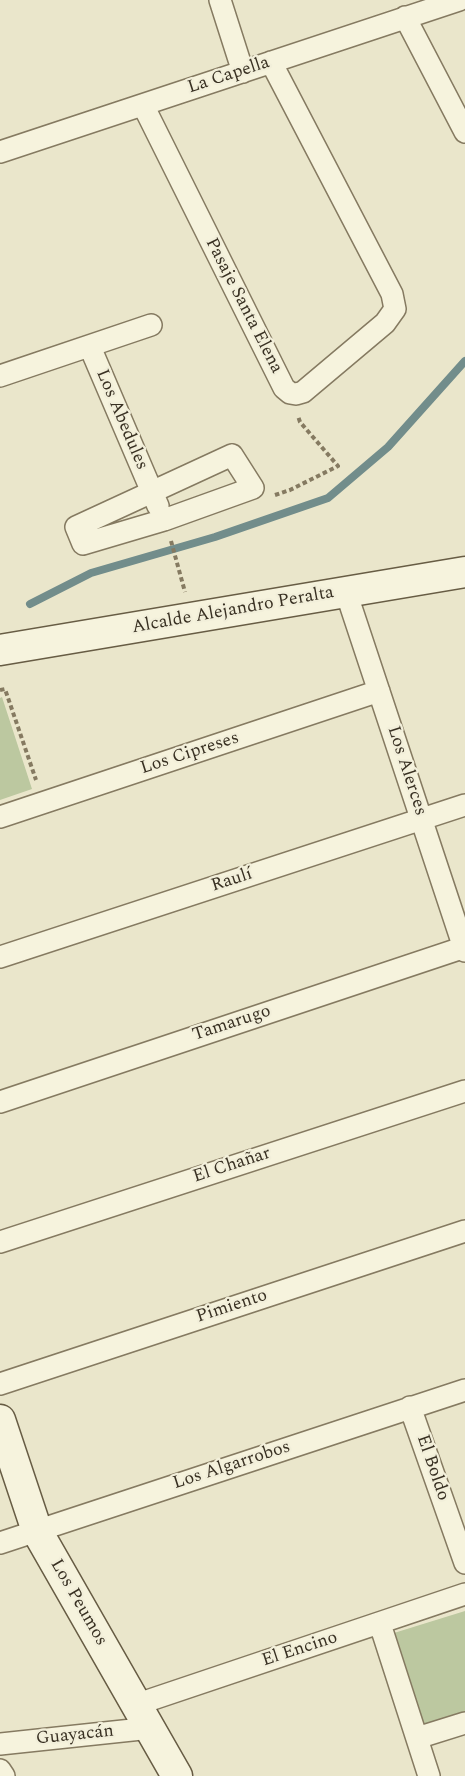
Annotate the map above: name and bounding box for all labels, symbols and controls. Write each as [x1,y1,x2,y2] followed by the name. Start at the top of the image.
[185,53,273,99] street label: La Capella
[200,235,286,377] street label: Pasaje Santa Elena
[90,366,152,474] street label: Los Abedules
[130,583,336,639] street label: Alcalde Alejandro Peralta
[381,723,431,819] street label: Los Alerces
[138,728,242,780] street label: Los Cipreses
[209,864,255,898] street label: Raulí
[190,1001,274,1047] street label: Tamarugo
[191,1143,273,1189] street label: El Chañar
[194,1285,270,1329] street label: Pimiento
[411,1432,453,1504] street label: El Boldo
[171,1437,293,1495] street label: Los Algarrobos
[45,1556,111,1650] street label: Los Peumos
[259,1628,341,1672] street label: El Encino
[35,1721,115,1751] street label: Guayacán

